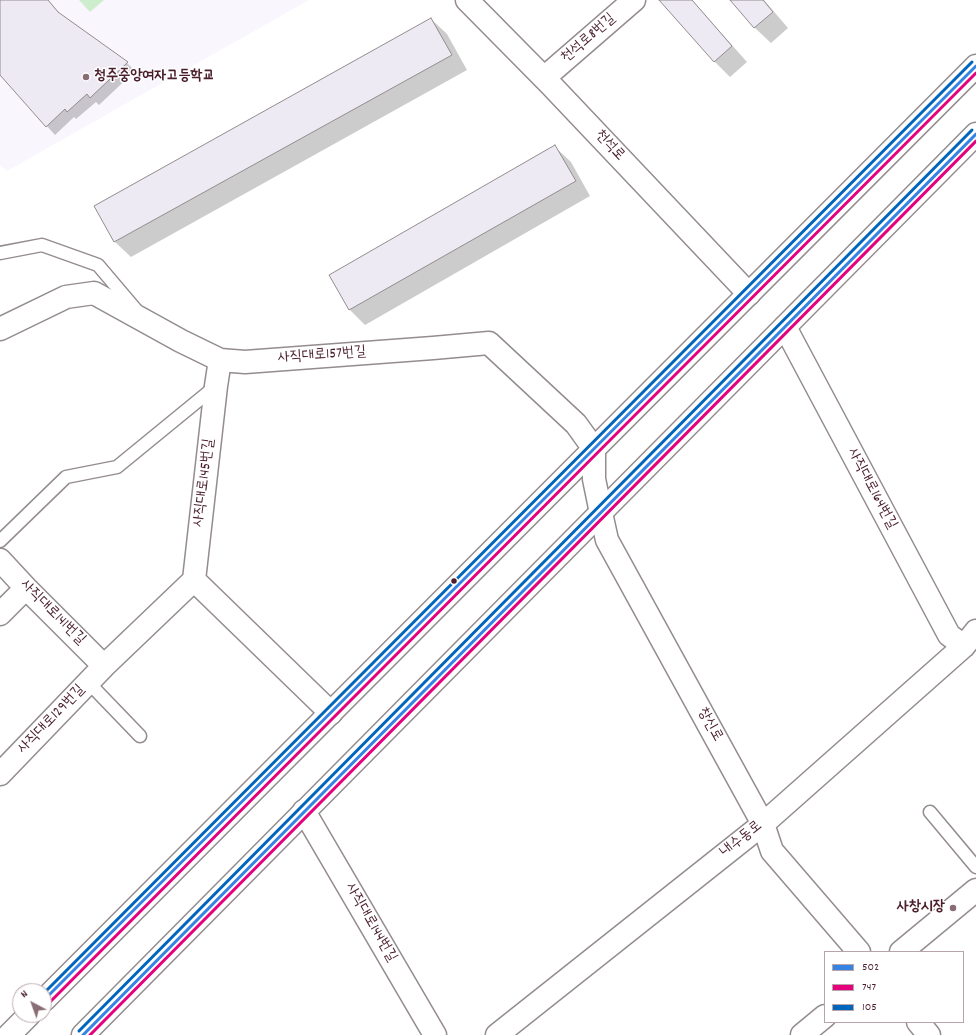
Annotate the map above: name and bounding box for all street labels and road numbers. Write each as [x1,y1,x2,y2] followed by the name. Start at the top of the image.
[558,10,620,68] street label: 천석로8번길
[590,127,628,165] street label: 천석로
[277,344,367,368] street label: 사직대로157번길
[191,438,219,528] street label: 사직대로145번길
[842,445,900,533] street label: 사직대로164번길
[16,577,88,649] street label: 사직대로141번길
[15,682,89,758] street label: 사직대로129번길
[692,705,726,745] street label: 창신로
[718,818,766,862] street label: 내수동로
[340,880,400,966] street label: 사직대로144번길

